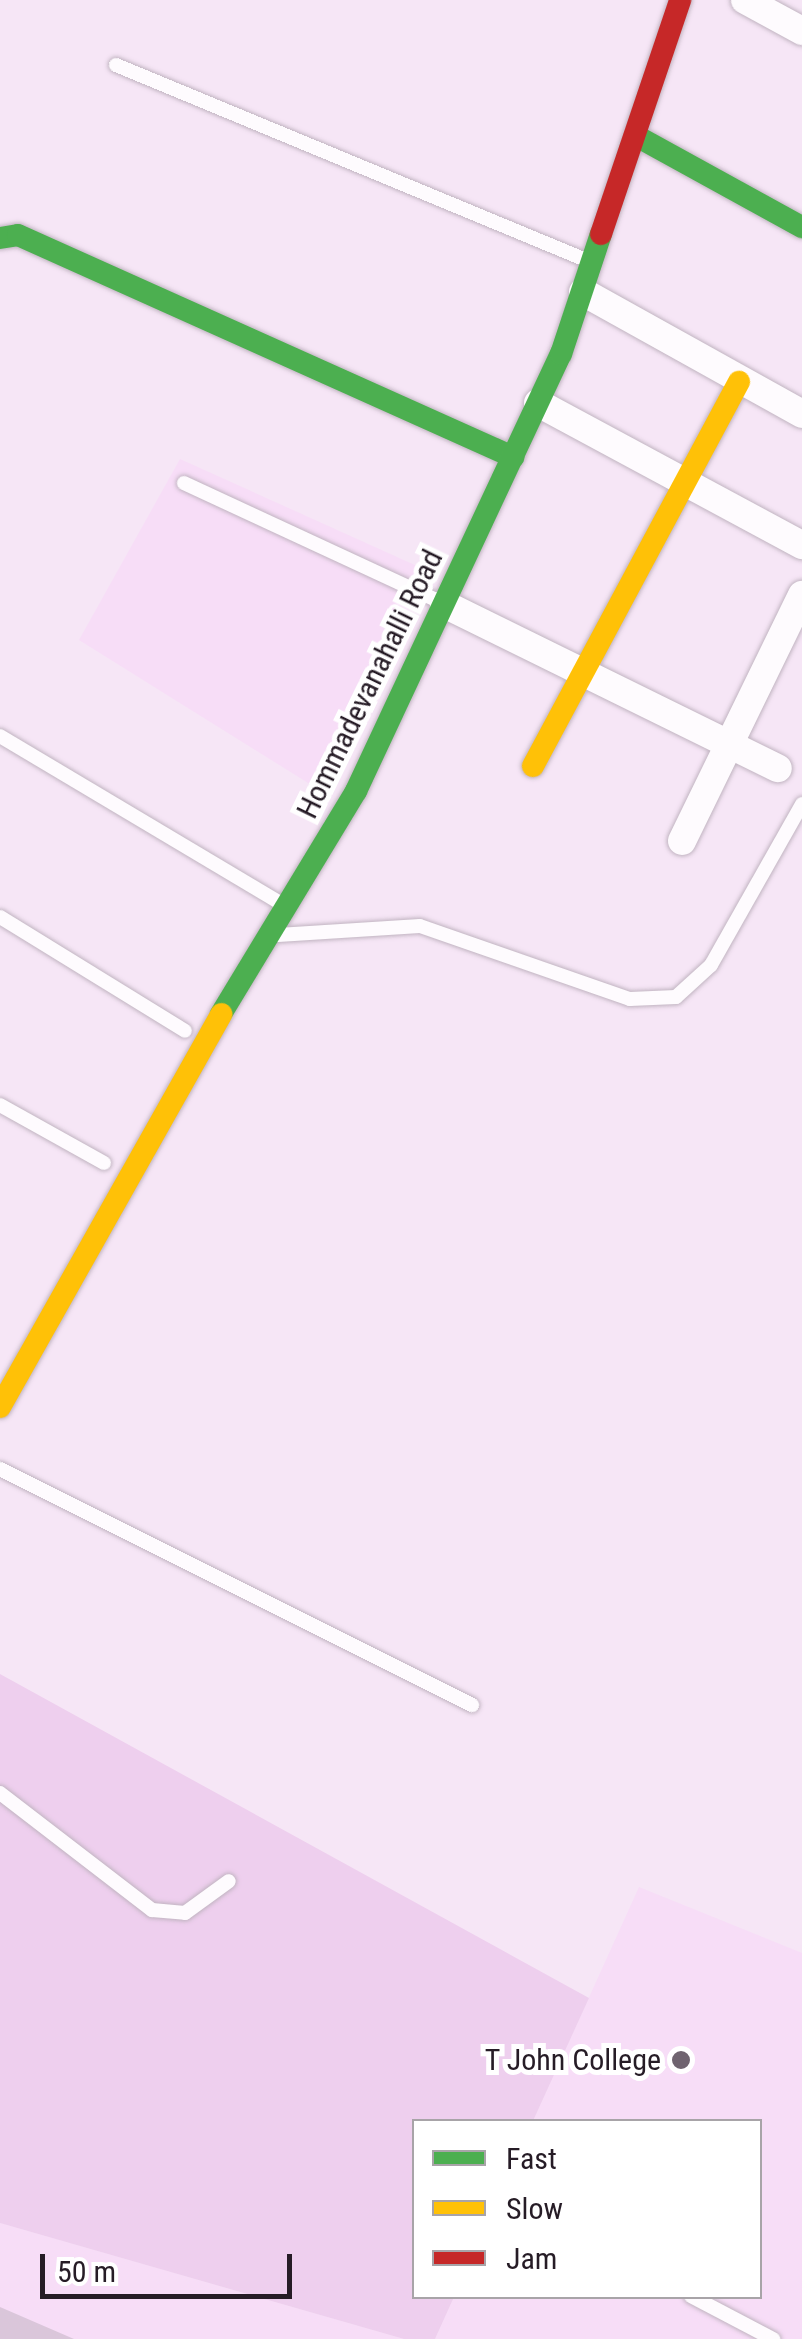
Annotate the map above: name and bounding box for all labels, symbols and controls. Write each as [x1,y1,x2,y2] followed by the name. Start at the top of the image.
[289,544,451,824] street label: Hommadevanahalli Road
[484,2042,661,2078] place label: T John College
[670,2049,692,2071] marker: T John College
[412,2119,762,2299] legend
[506,2141,557,2176] text: Fast
[506,2191,563,2226] text: Slow
[45,2234,298,2296] scale bar
[506,2241,557,2276] text: Jam
[57,2254,116,2289] text: 50 m

